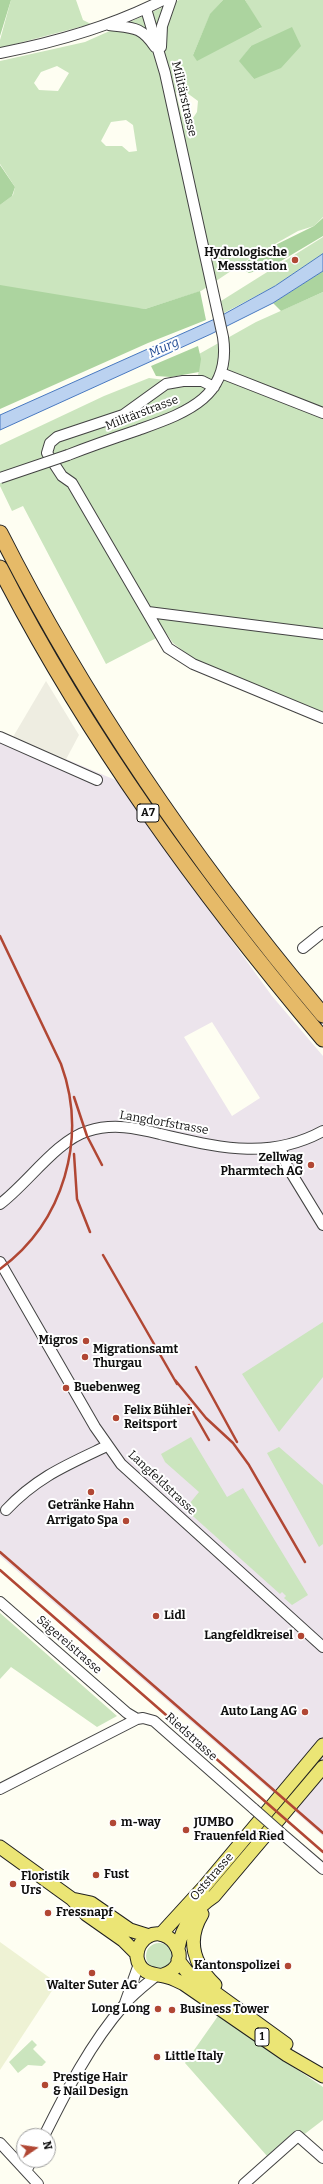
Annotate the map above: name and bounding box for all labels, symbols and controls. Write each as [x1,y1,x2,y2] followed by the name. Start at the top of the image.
[168,60,200,138] street label: Militärstrasse
[204,246,287,274] place label: Hydrologische Messstation
[290,255,300,265] marker: Hydrologische Messstation
[146,334,182,362] water label: Murg
[104,393,180,433] street label: Militärstrasse
[137,804,159,822] road number: A7
[118,1108,210,1138] street label: Langdorfstrasse
[221,1151,303,1179] place label: Zellwag Pharmtech AG
[306,1160,316,1170] marker: Zellwag Pharmtech AG
[39,1334,78,1348] place label: Migros
[81,1336,91,1346] marker: Migros
[93,1343,178,1371] place label: Migrationsamt Thurgau
[80,1352,90,1362] marker: Migrationsamt Thurgau
[74,1381,140,1395] place label: Buebenweg
[61,1383,71,1393] marker: Buebenweg
[124,1404,192,1432] place label: Felix Bühler Reitsport
[111,1413,121,1423] marker: Felix Bühler Reitsport
[125,1448,199,1518] street label: Langfeldstrasse
[86,1487,96,1497] marker: Getränke Hahn
[48,1499,134,1513] place label: Getränke Hahn
[47,1514,118,1528] place label: Arrigato Spa
[121,1516,131,1526] marker: Arrigato Spa
[164,1609,185,1623] place label: Lidl
[151,1611,161,1621] marker: Lidl
[34,1613,104,1677] street label: Sägereistrasse
[204,1629,293,1643] place label: Langfeldkreisel
[296,1631,306,1641] marker: Langfeldkreisel
[221,1705,297,1719] place label: Auto Lang AG
[300,1707,310,1717] marker: Auto Lang AG
[162,1710,220,1764] street label: Riedstrasse
[121,1816,161,1830] place label: m-way
[194,1816,284,1844] place label: JUMBO Frauenfeld Ried
[108,1818,118,1828] marker: m-way
[181,1825,191,1835] marker: JUMBO Frauenfeld Ried
[187,1850,237,1904] street label: Oststrasse
[104,1868,129,1882] place label: Fust
[21,1870,69,1898] place label: Floristik Urs
[91,1870,101,1880] marker: Fust
[8,1879,18,1889] marker: Floristik Urs
[56,1906,113,1920] place label: Fressnapf
[43,1908,53,1918] marker: Fressnapf
[194,1959,280,1973] place label: Kantonspolizei
[283,1961,293,1971] marker: Kantonspolizei
[87,1968,97,1978] marker: Walter Suter AG
[46,1979,138,1993] place label: Walter Suter AG
[92,2002,150,2016] place label: Long Long
[180,2003,269,2017] place label: Business Tower
[153,2004,163,2014] marker: Long Long
[167,2005,177,2015] marker: Business Tower
[255,2028,269,2046] road number: 1
[165,2050,223,2064] place label: Little Italy
[152,2052,162,2062] marker: Little Italy
[53,2071,128,2099] place label: Prestige Hair & Nail Design
[40,2080,50,2090] marker: Prestige Hair & Nail Design
[16,2128,56,2168] north arrow
[40,2140,54,2151] text: N

